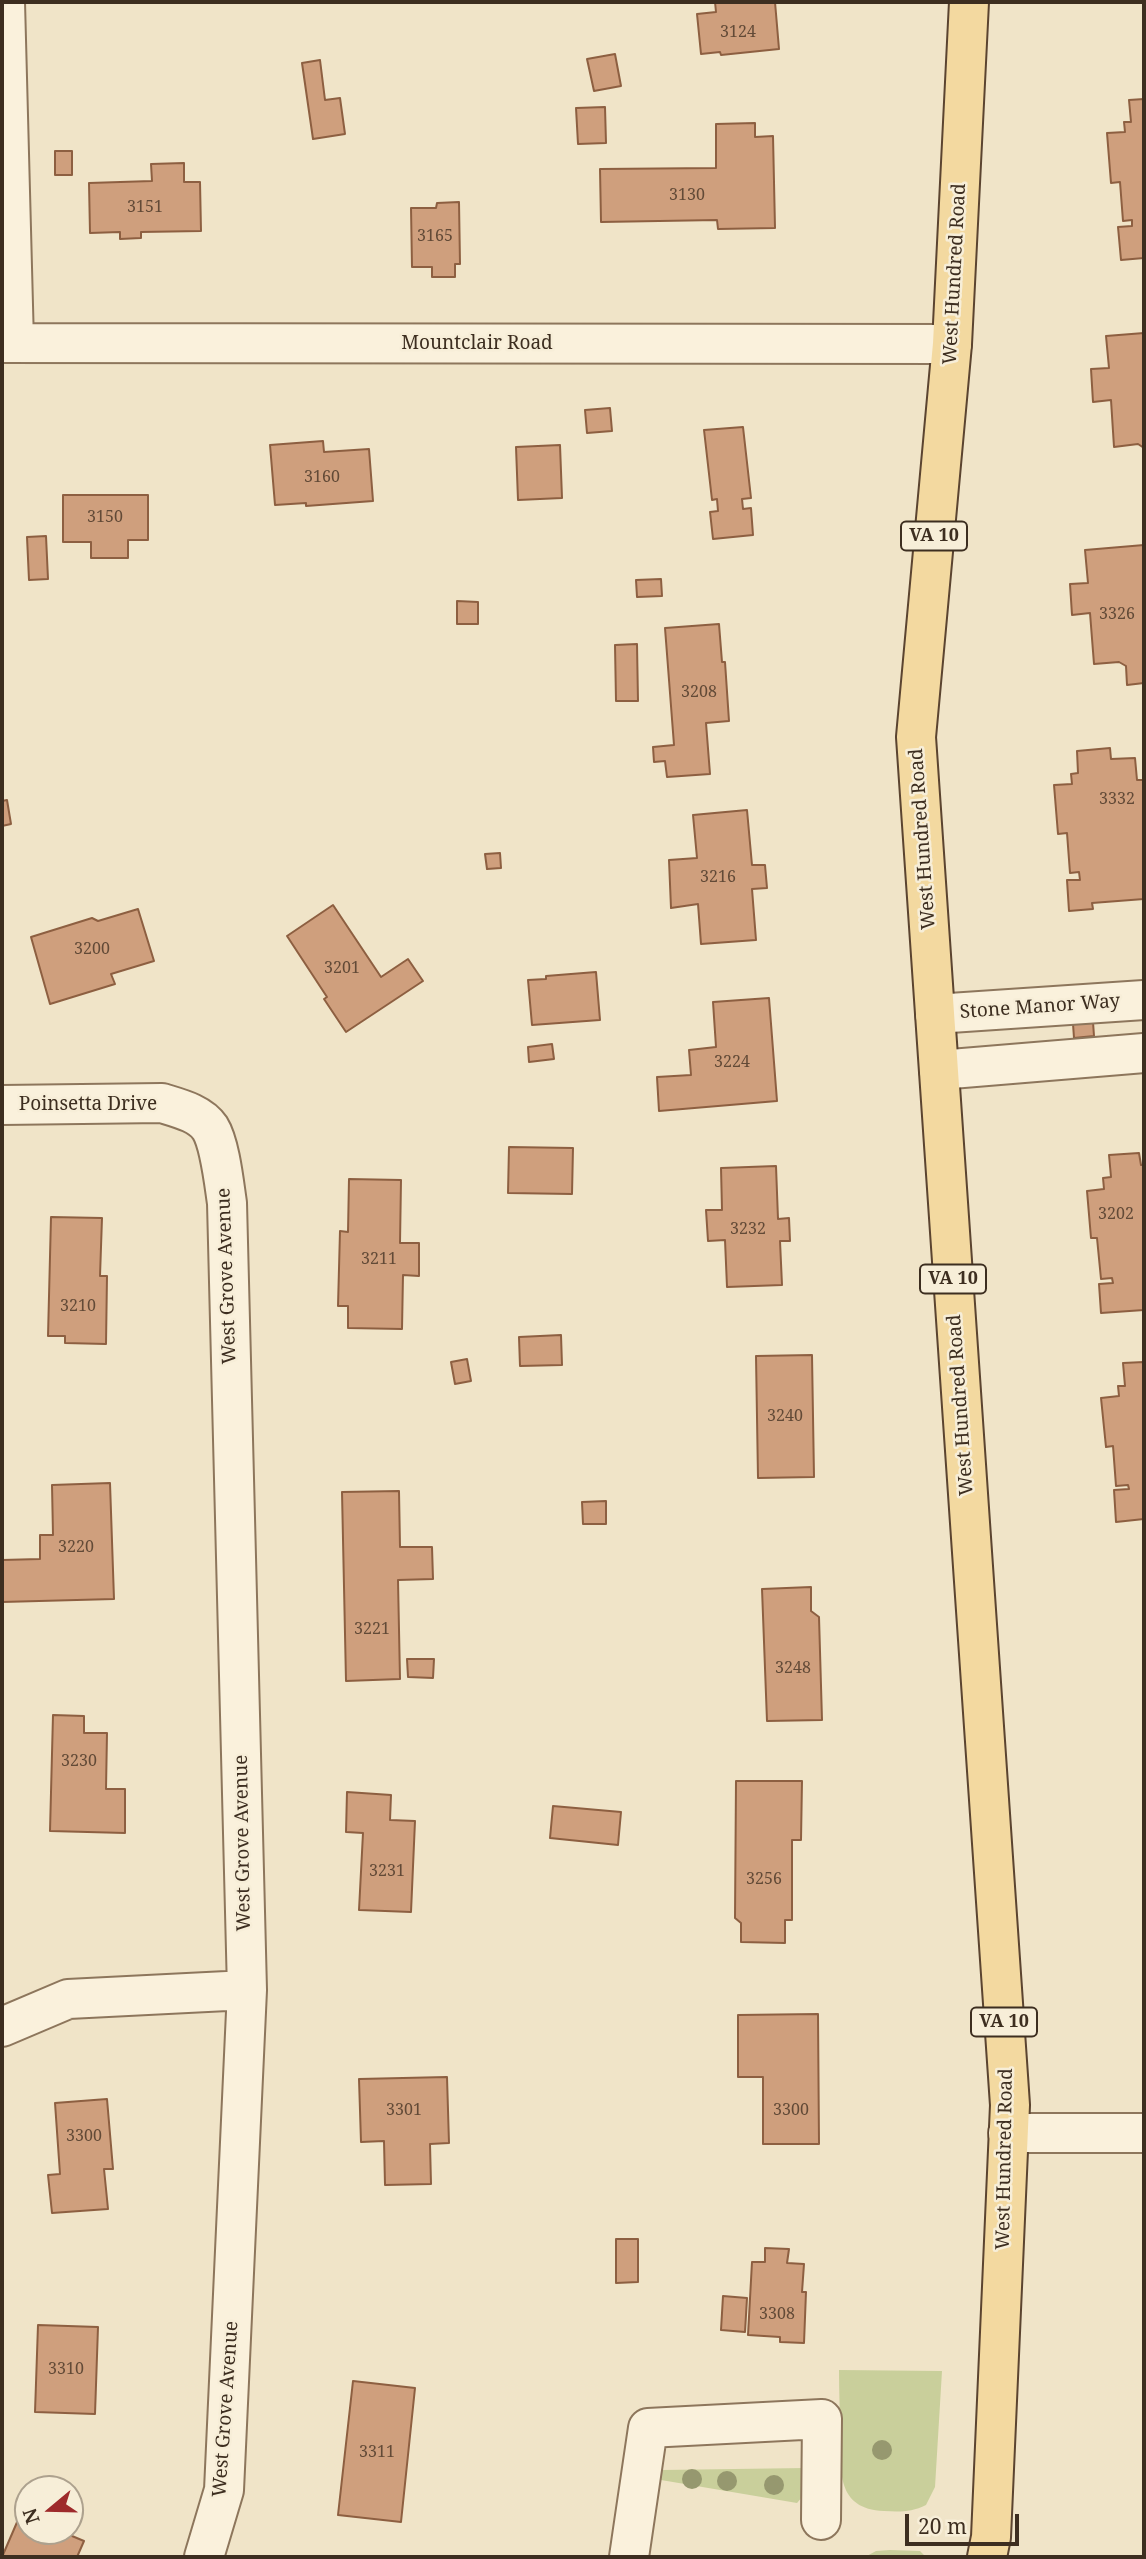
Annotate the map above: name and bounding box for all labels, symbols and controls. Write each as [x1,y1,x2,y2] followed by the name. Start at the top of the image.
[720,22,756,42] house number: 3124
[939,183,971,365] street label: West Hundred Road
[669,185,705,205] house number: 3130
[127,197,163,217] house number: 3151
[417,226,453,246] house number: 3165
[401,333,553,355] street label: Mountclair Road
[304,467,340,487] house number: 3160
[87,507,123,527] house number: 3150
[901,522,967,550] road number: VA 10
[1099,604,1135,624] house number: 3326
[681,682,717,702] house number: 3208
[905,748,941,930] street label: West Hundred Road
[1099,789,1135,809] house number: 3332
[700,867,736,887] house number: 3216
[74,939,110,959] house number: 3200
[324,958,360,978] house number: 3201
[959,990,1121,1024] street label: Stone Manor Way
[714,1052,750,1072] house number: 3224
[19,1094,157,1116] street label: Poinsetta Drive
[213,1187,241,1365] street label: West Grove Avenue
[1098,1204,1134,1224] house number: 3202
[730,1219,766,1239] house number: 3232
[361,1249,397,1269] house number: 3211
[920,1264,986,1294] road number: VA 10
[60,1296,96,1316] house number: 3210
[943,1314,979,1496] street label: West Hundred Road
[767,1406,803,1426] house number: 3240
[58,1537,94,1557] house number: 3220
[354,1619,390,1639] house number: 3221
[775,1658,811,1678] house number: 3248
[61,1751,97,1771] house number: 3230
[230,1755,256,1931] street label: West Grove Avenue
[369,1861,405,1881] house number: 3231
[746,1869,782,1889] house number: 3256
[971,2008,1037,2036] road number: VA 10
[992,2068,1018,2250] street label: West Hundred Road
[386,2100,422,2120] house number: 3301
[773,2100,809,2120] house number: 3300
[66,2126,102,2146] house number: 3300
[759,2304,795,2324] house number: 3308
[208,2320,244,2498] street label: West Grove Avenue
[48,2359,84,2379] house number: 3310
[359,2442,395,2462] house number: 3311
[14,2475,84,2545] north arrow
[908,2500,1022,2544] scale bar
[16,2505,46,2528] text: N
[918,2512,967,2540] text: 20 m

